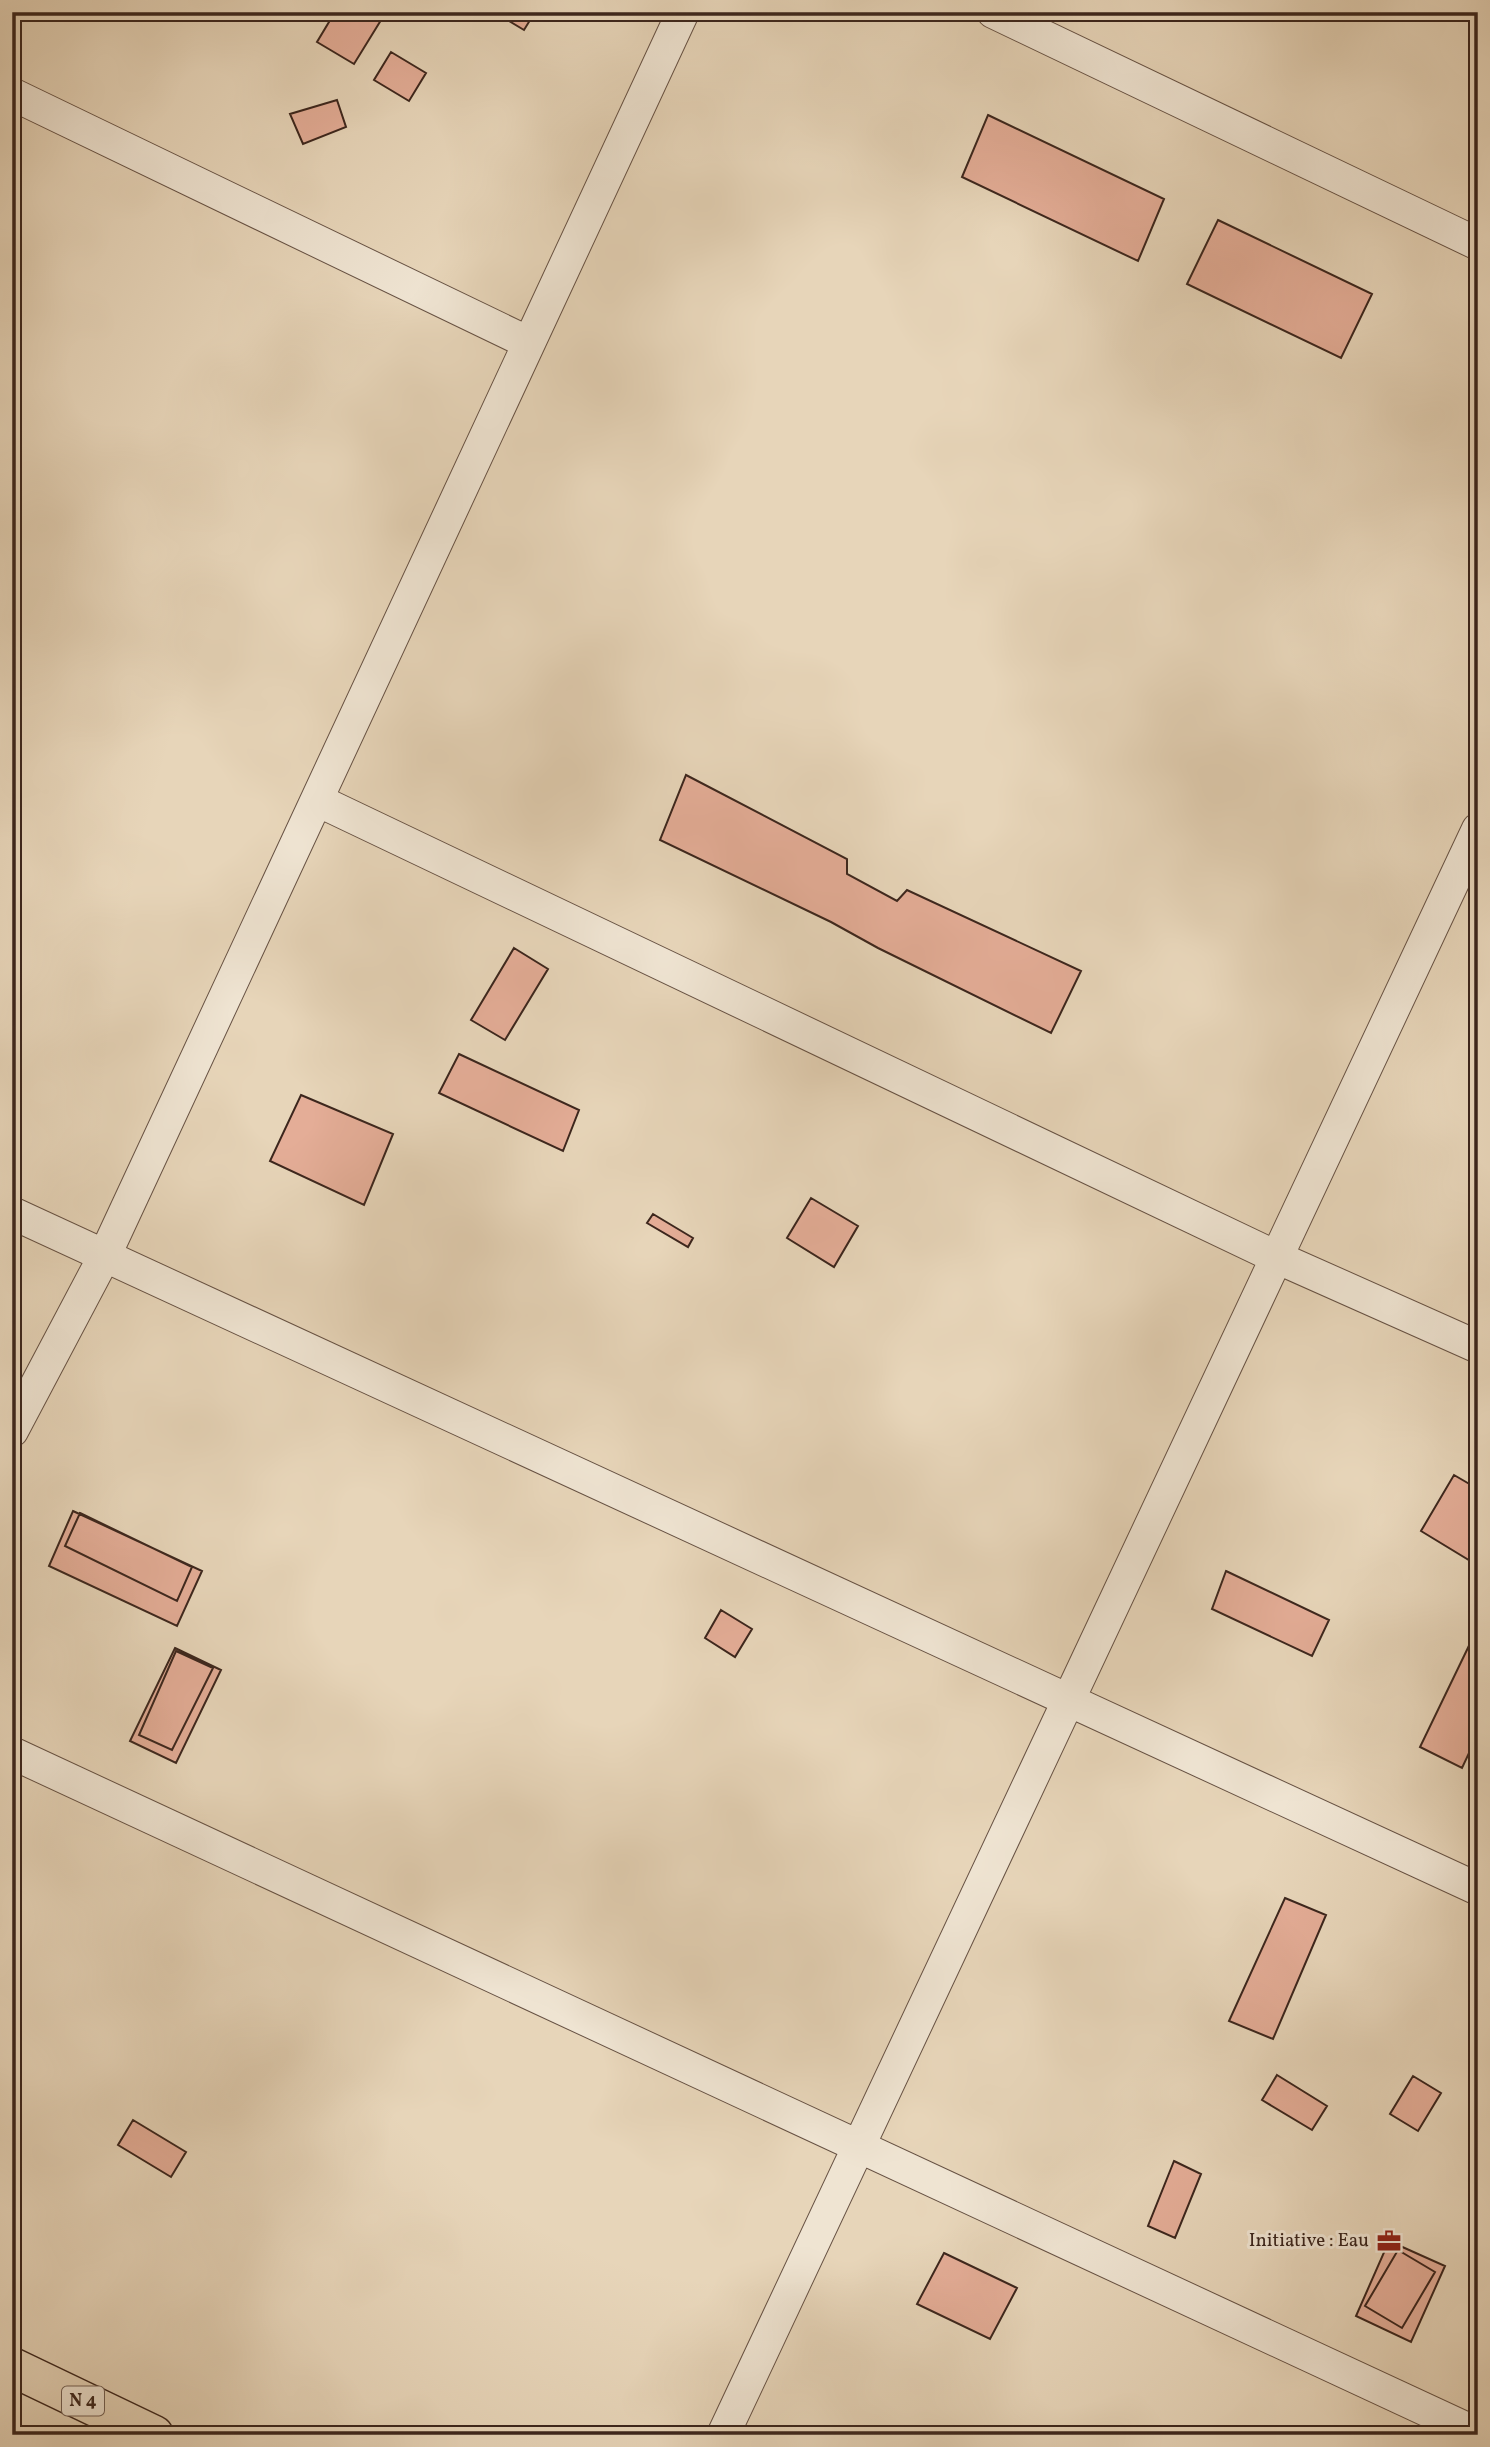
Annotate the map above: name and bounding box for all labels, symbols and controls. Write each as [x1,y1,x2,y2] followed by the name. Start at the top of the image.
[1375,2227,1403,2255] office icon: Initiative : Eau
[1249,2228,1369,2254] place label: Initiative : Eau
[62,2386,104,2416] road number: N 4

